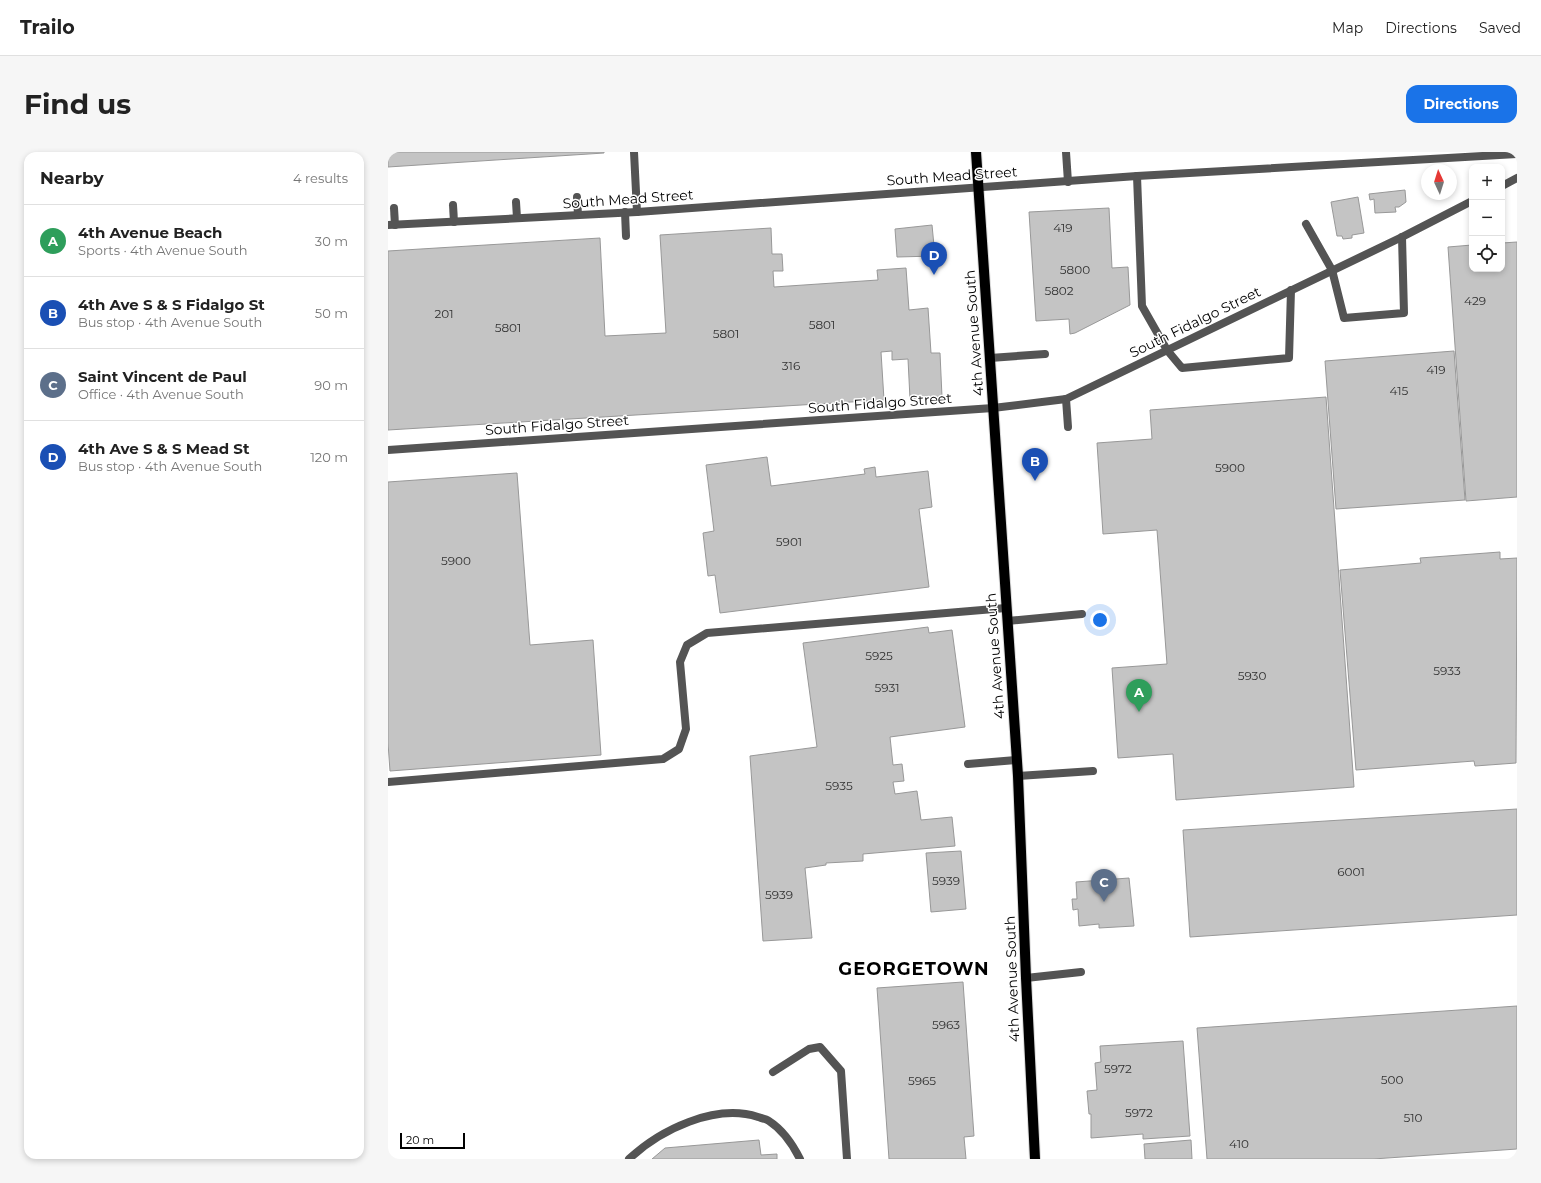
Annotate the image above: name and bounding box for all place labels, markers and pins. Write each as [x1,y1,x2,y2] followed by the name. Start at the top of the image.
[921,242,947,275] pin: D
[1022,448,1048,481] pin: B
[1126,679,1152,712] pin: A
[1091,869,1117,902] pin: C

